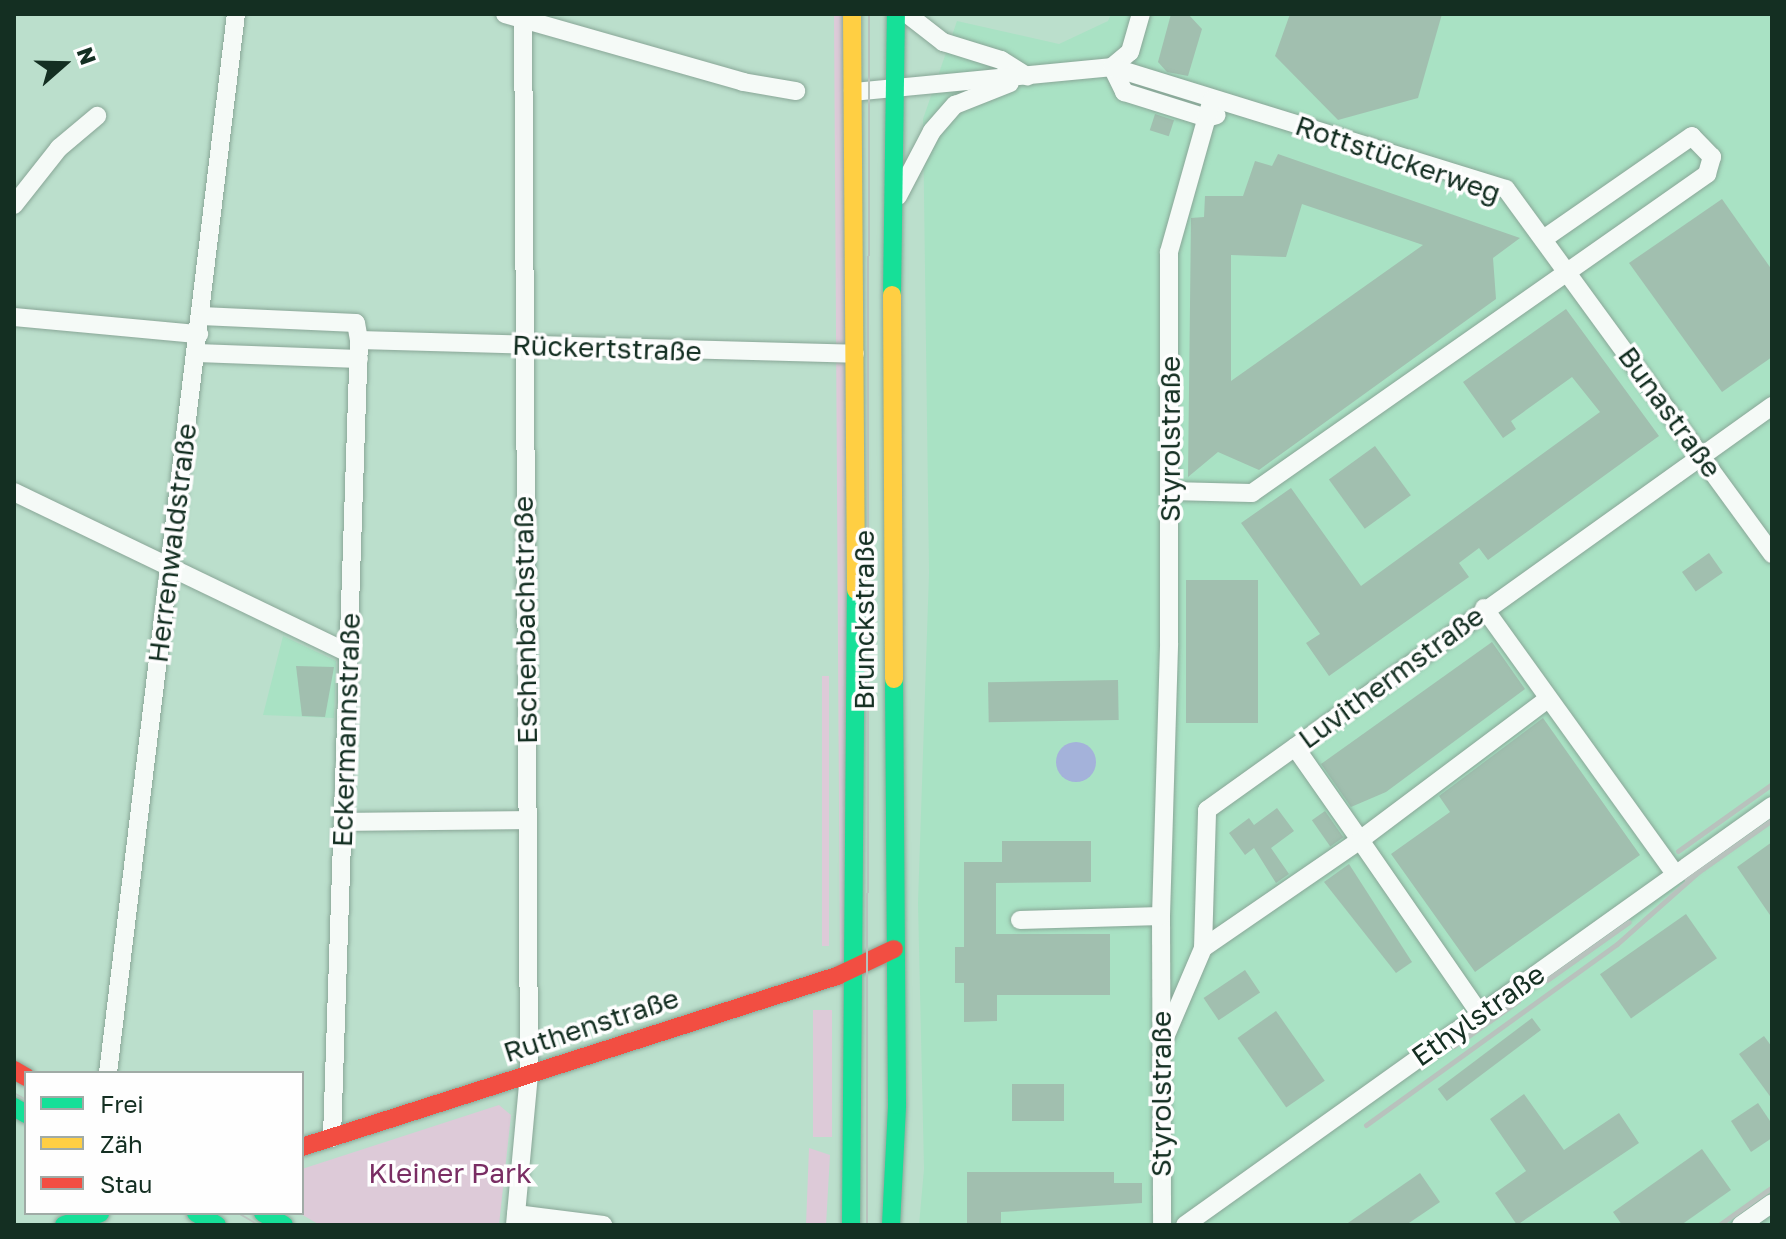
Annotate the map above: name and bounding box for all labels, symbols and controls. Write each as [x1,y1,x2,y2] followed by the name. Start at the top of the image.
[24,24,104,104] north arrow
[71,43,103,68] text: N
[1291,108,1505,210] street label: Rottstückerweg
[512,328,702,368] street label: Rückertstraße
[1611,340,1729,484] street label: Bunastraße
[1153,356,1187,522] street label: Styrolstraße
[141,421,203,665] street label: Herrenwaldstraße
[506,496,544,744] street label: Eschenbachstraße
[847,530,881,710] street label: Brunckstraße
[1292,598,1490,756] street label: Luvithermstraße
[325,612,367,848] street label: Eckermannstraße
[1405,957,1551,1073] street label: Ethylstraße
[499,981,683,1069] street label: Ruthenstraße
[1144,1011,1178,1177] street label: Styrolstraße
[24,1071,304,1215] legend
[100,1089,144,1118] text: Frei
[100,1129,143,1158] text: Zäh
[368,1156,532,1190] park label: Kleiner Park
[100,1169,153,1198] text: Stau

